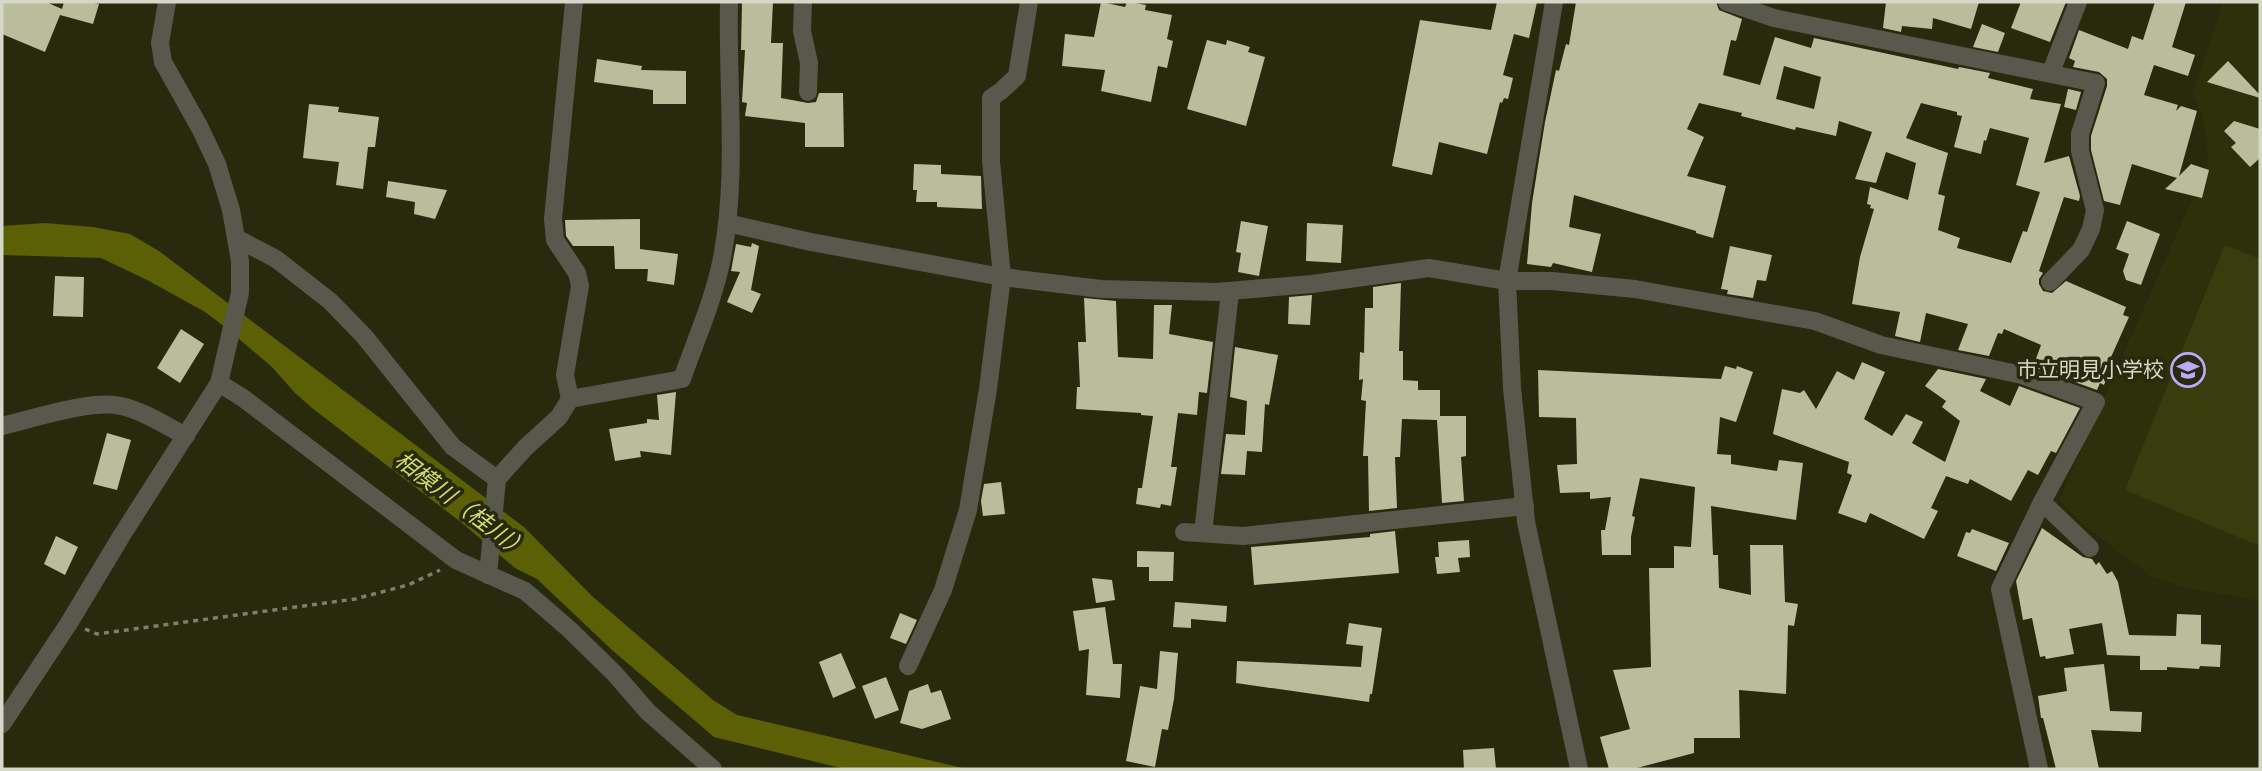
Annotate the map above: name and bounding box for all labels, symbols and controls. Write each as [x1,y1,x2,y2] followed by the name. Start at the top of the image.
[2169,351,2207,389] school or university icon: 市立明見小学校
[2017,356,2164,381] place label: 市立明見小学校
[390,445,535,564] water label: 相模川（桂川）

